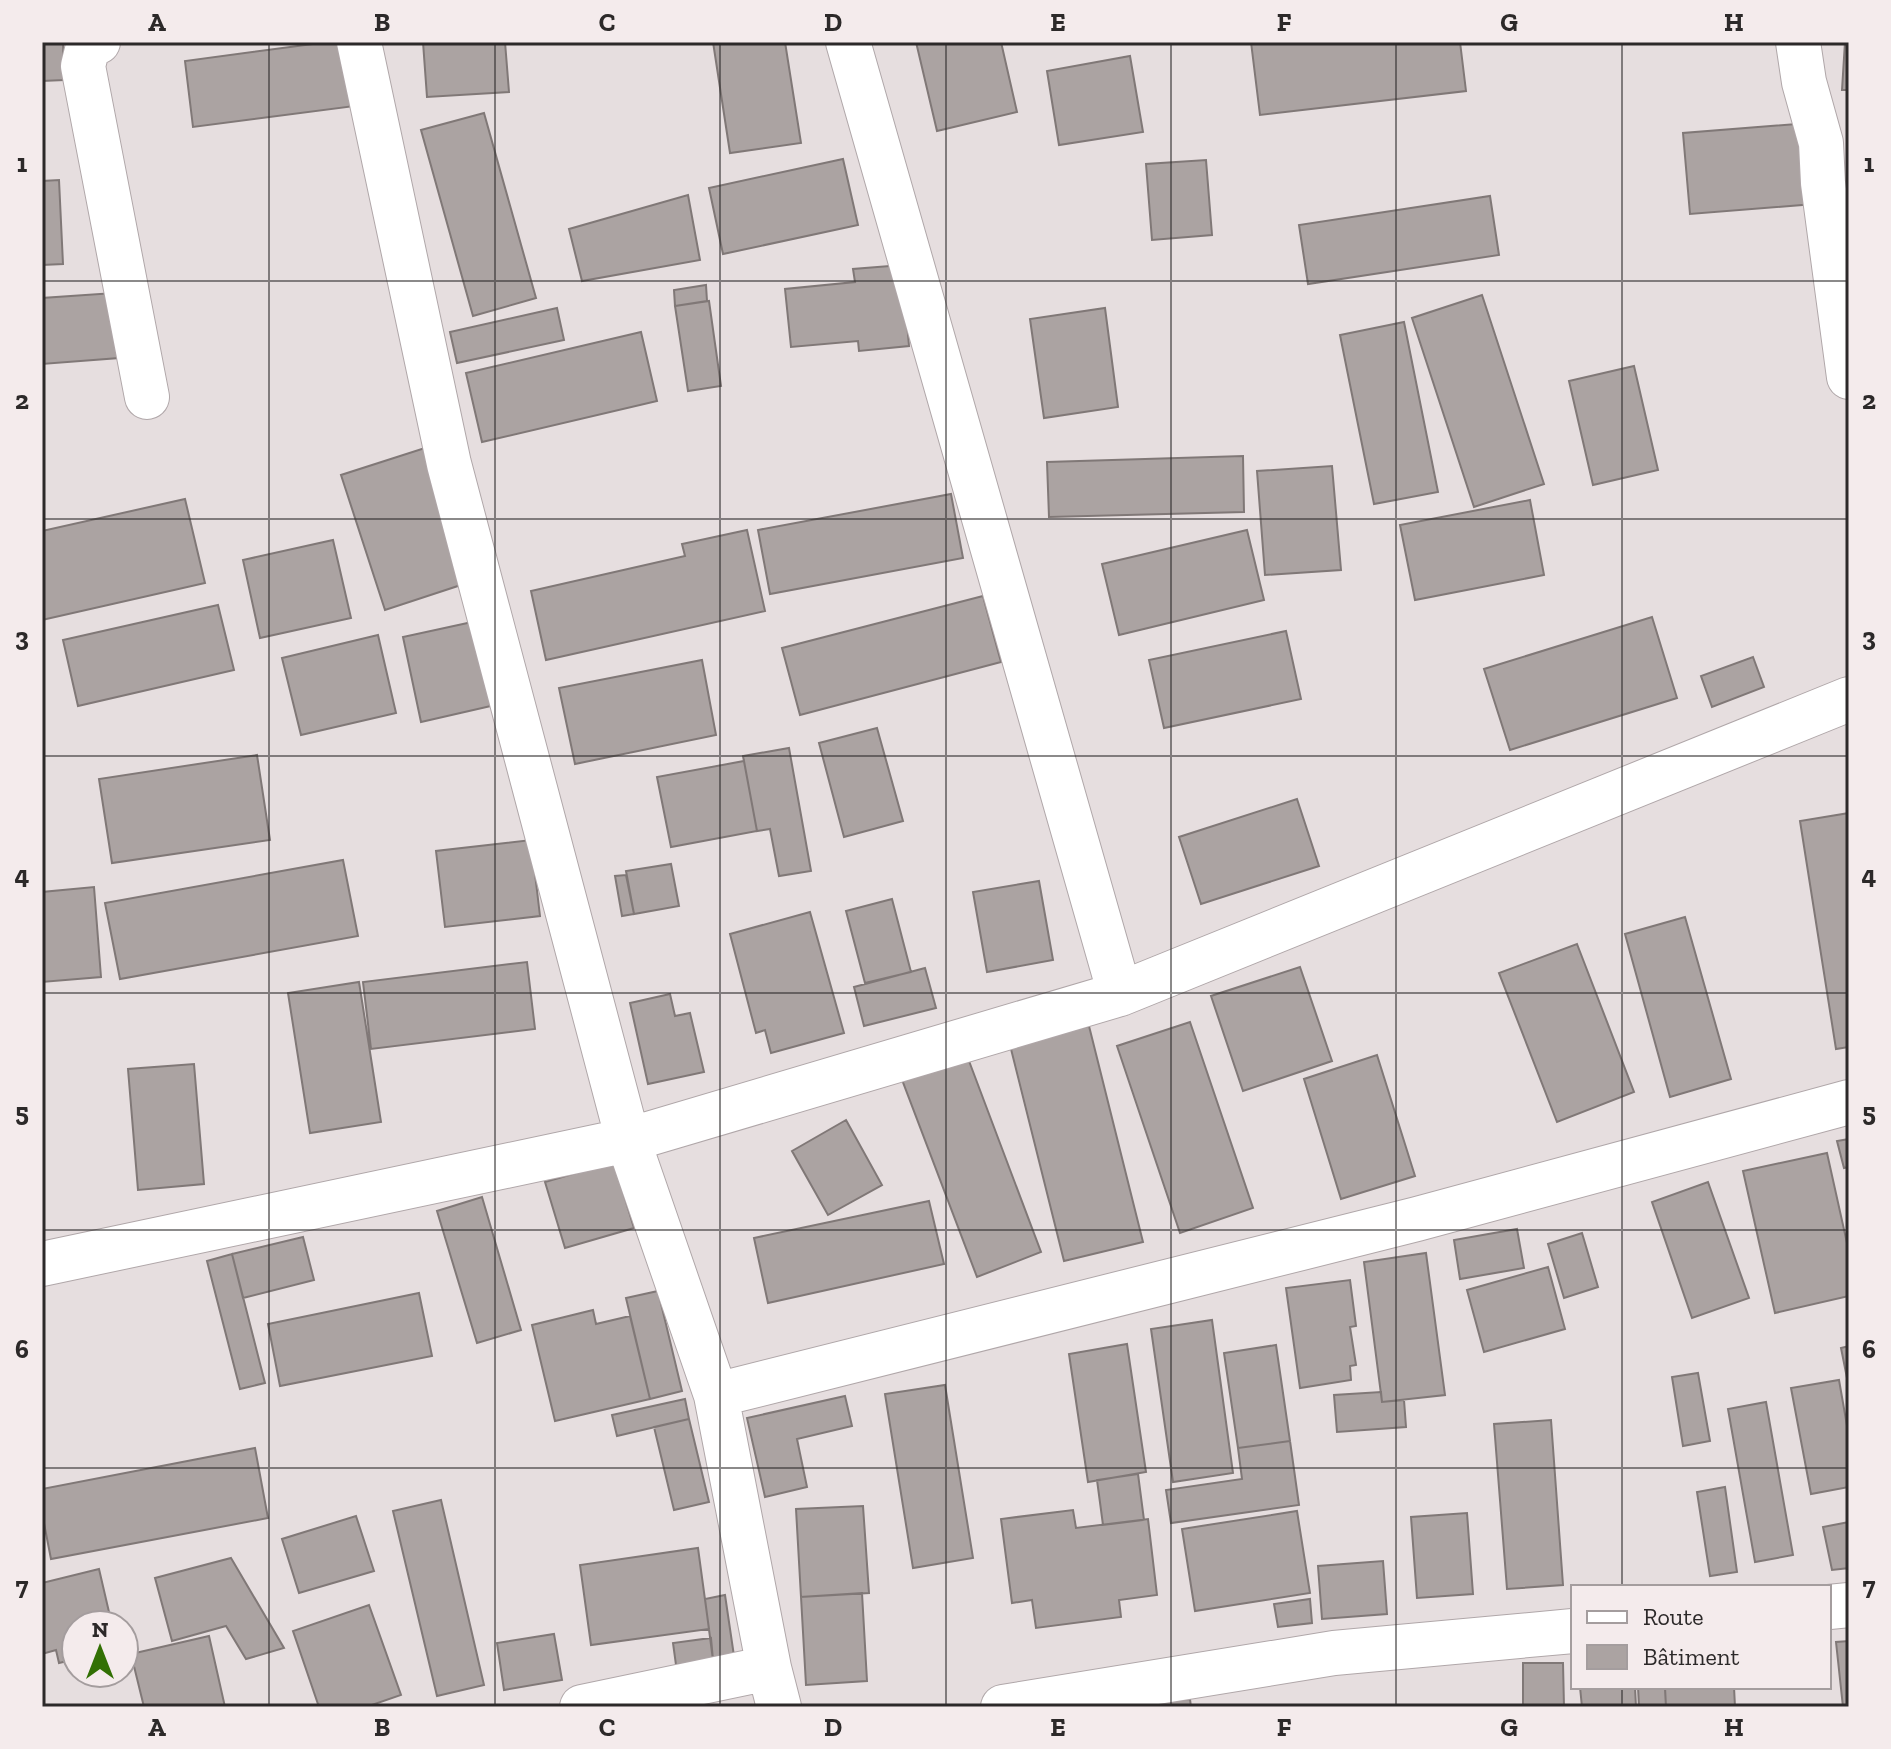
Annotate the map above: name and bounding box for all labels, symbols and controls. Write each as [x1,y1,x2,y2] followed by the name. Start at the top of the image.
[148,6,166,38] text: A
[374,6,390,38] text: B
[599,6,615,38] text: C
[824,6,842,38] text: D
[1050,6,1066,38] text: E
[1277,6,1292,38] text: F
[1500,6,1518,38] text: G
[1724,6,1744,38] text: H
[17,147,28,179] text: 1
[1864,147,1875,179] text: 1
[15,384,29,416] text: 2
[1862,384,1876,416] text: 2
[15,621,29,653] text: 3
[1862,621,1876,653] text: 3
[15,859,30,891] text: 4
[1862,859,1877,891] text: 4
[15,1096,29,1128] text: 5
[1862,1096,1876,1128] text: 5
[15,1333,29,1365] text: 6
[1862,1333,1876,1365] text: 6
[16,1570,29,1602] text: 7
[1863,1570,1876,1602] text: 7
[1571,1585,1831,1689] legend
[1643,1602,1703,1631] text: Route
[60,1609,140,1689] north arrow
[92,1616,109,1643] text: N
[1643,1642,1739,1671] text: Bâtiment
[148,1711,166,1743] text: A
[374,1711,390,1743] text: B
[599,1711,615,1743] text: C
[824,1711,842,1743] text: D
[1050,1711,1066,1743] text: E
[1277,1711,1292,1743] text: F
[1500,1711,1518,1743] text: G
[1724,1711,1744,1743] text: H

